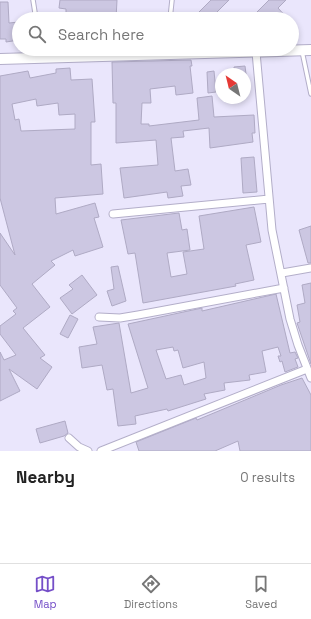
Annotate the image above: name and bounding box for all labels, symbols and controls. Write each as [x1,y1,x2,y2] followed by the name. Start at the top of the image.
[12,12,299,56] search box
[26,23,48,45] icon: search
[58,25,144,44] text: Search here
[215,68,251,104] north arrow
[16,466,75,488] text: Nearby
[240,469,295,486] text: 0 results
[34,573,57,611] tab: Map
[124,573,178,611] tab: Directions
[245,573,277,611] tab: Saved

